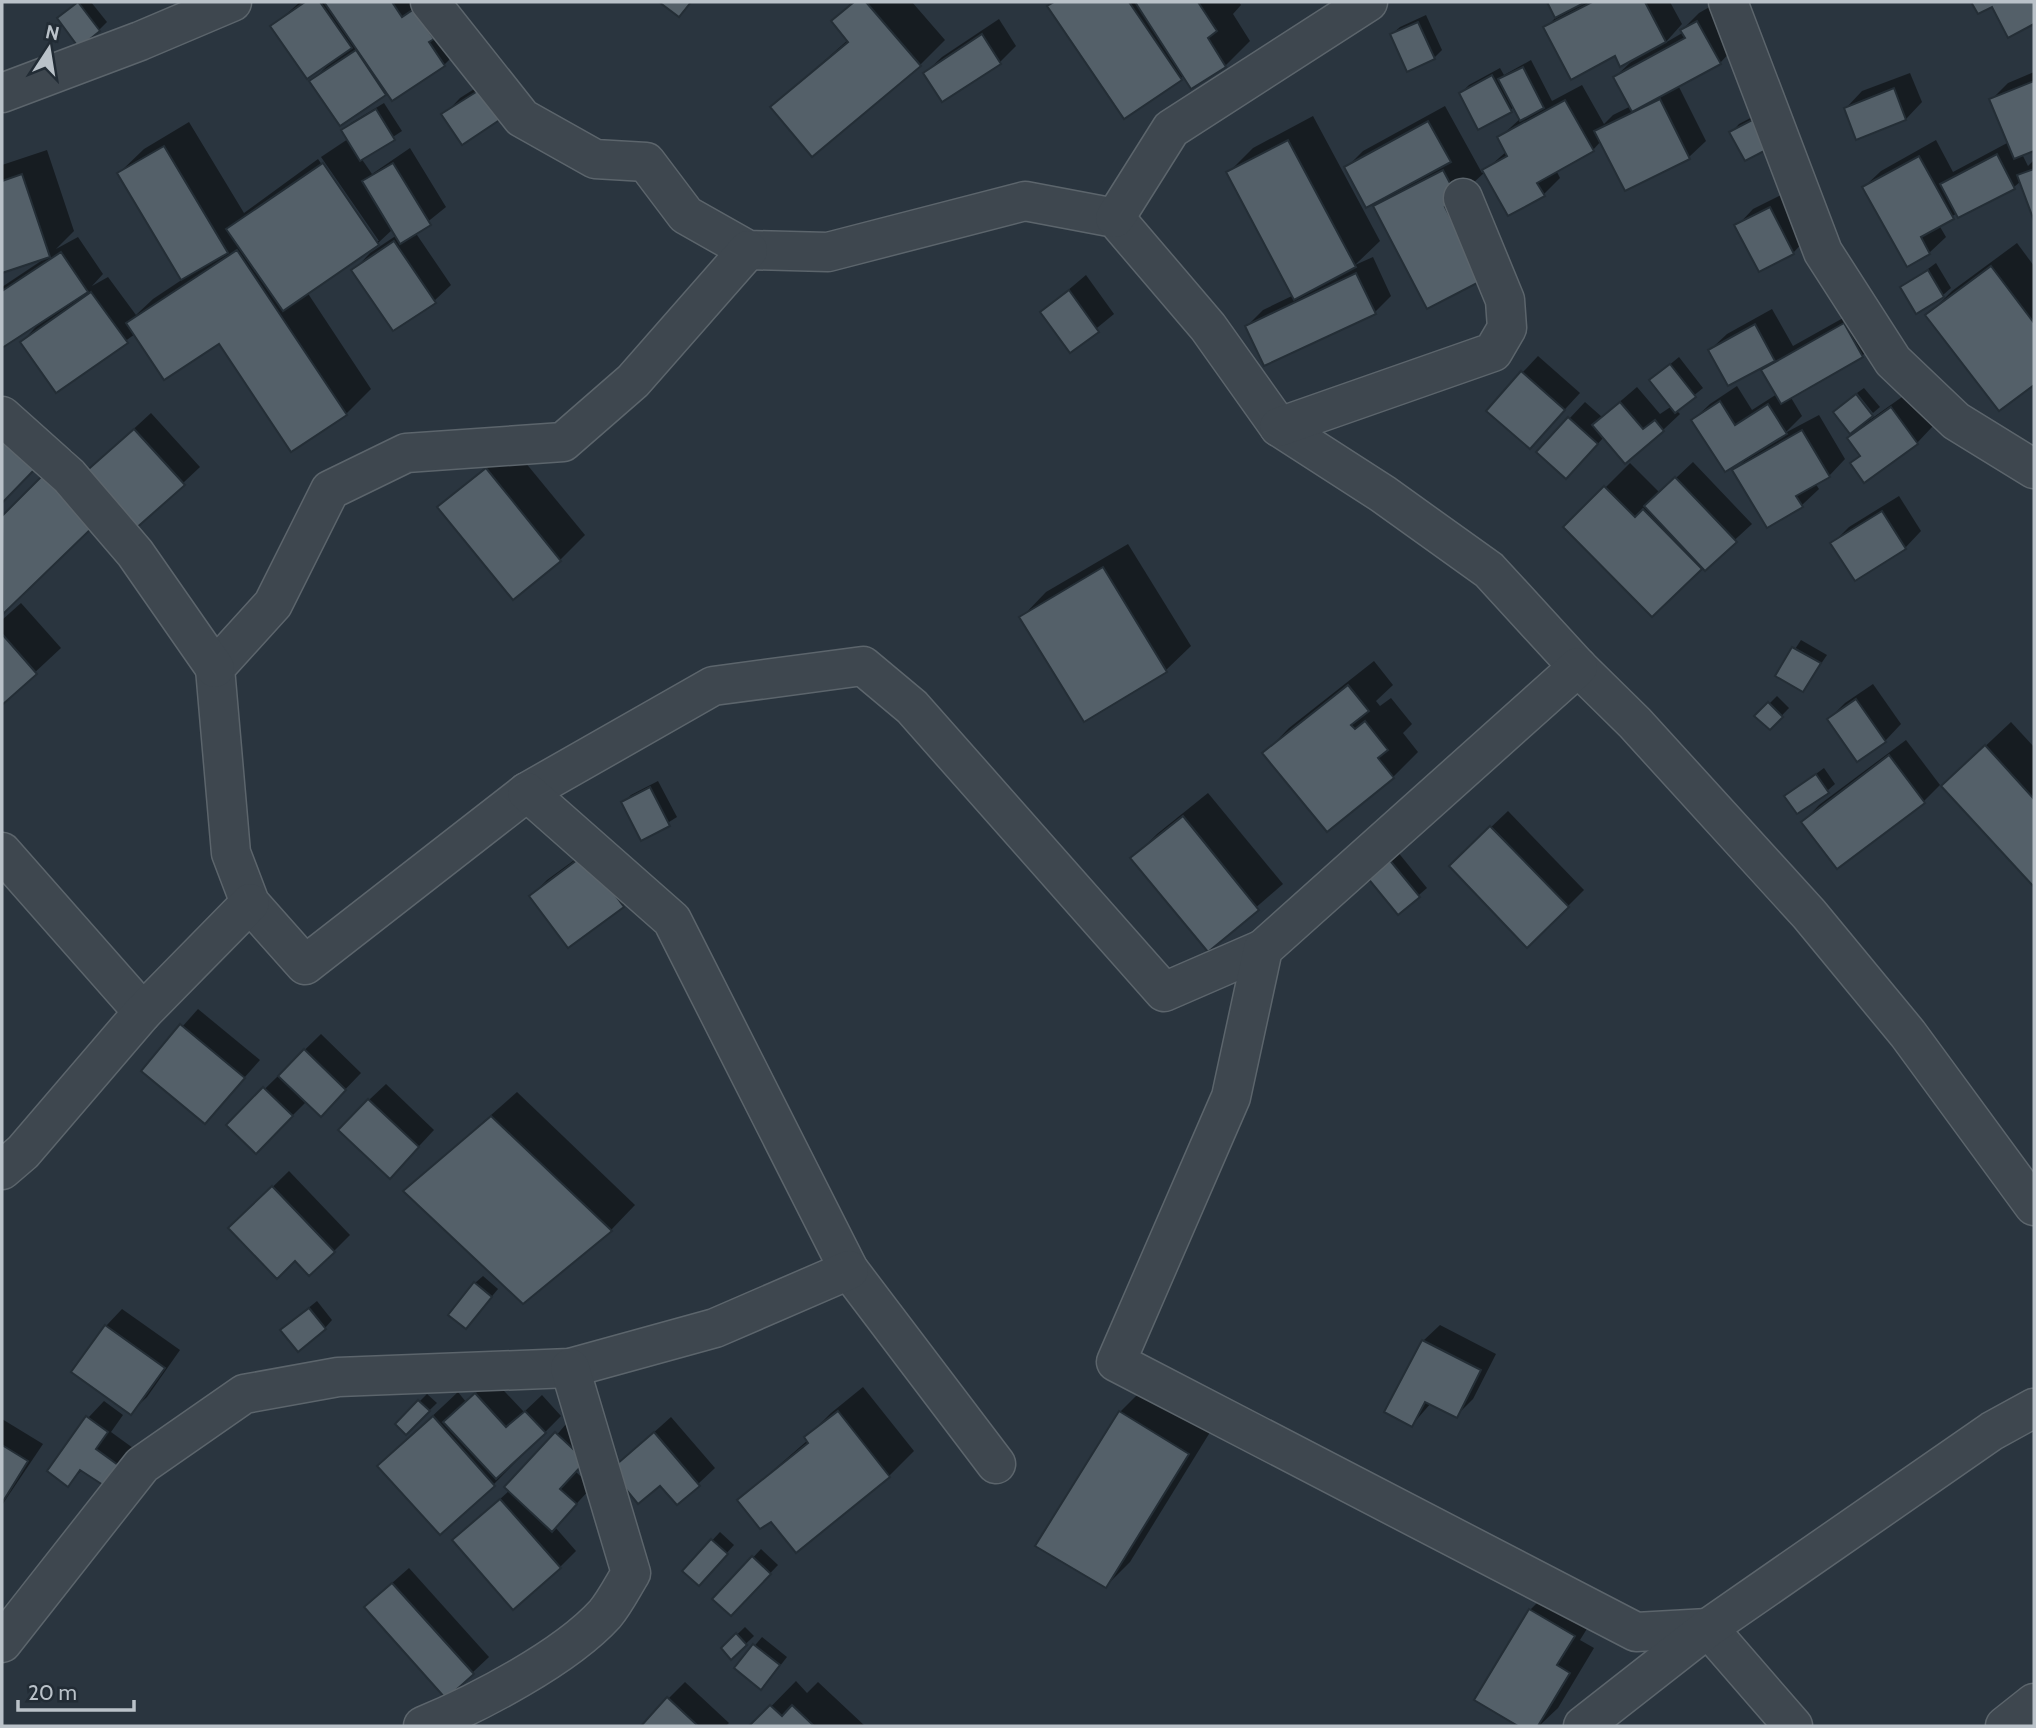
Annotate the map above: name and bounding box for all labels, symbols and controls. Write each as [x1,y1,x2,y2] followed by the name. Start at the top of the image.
[14,14,84,84] north arrow
[43,20,61,46] text: N
[18,1668,133,1712] scale bar
[28,1680,77,1705] text: 20 m

